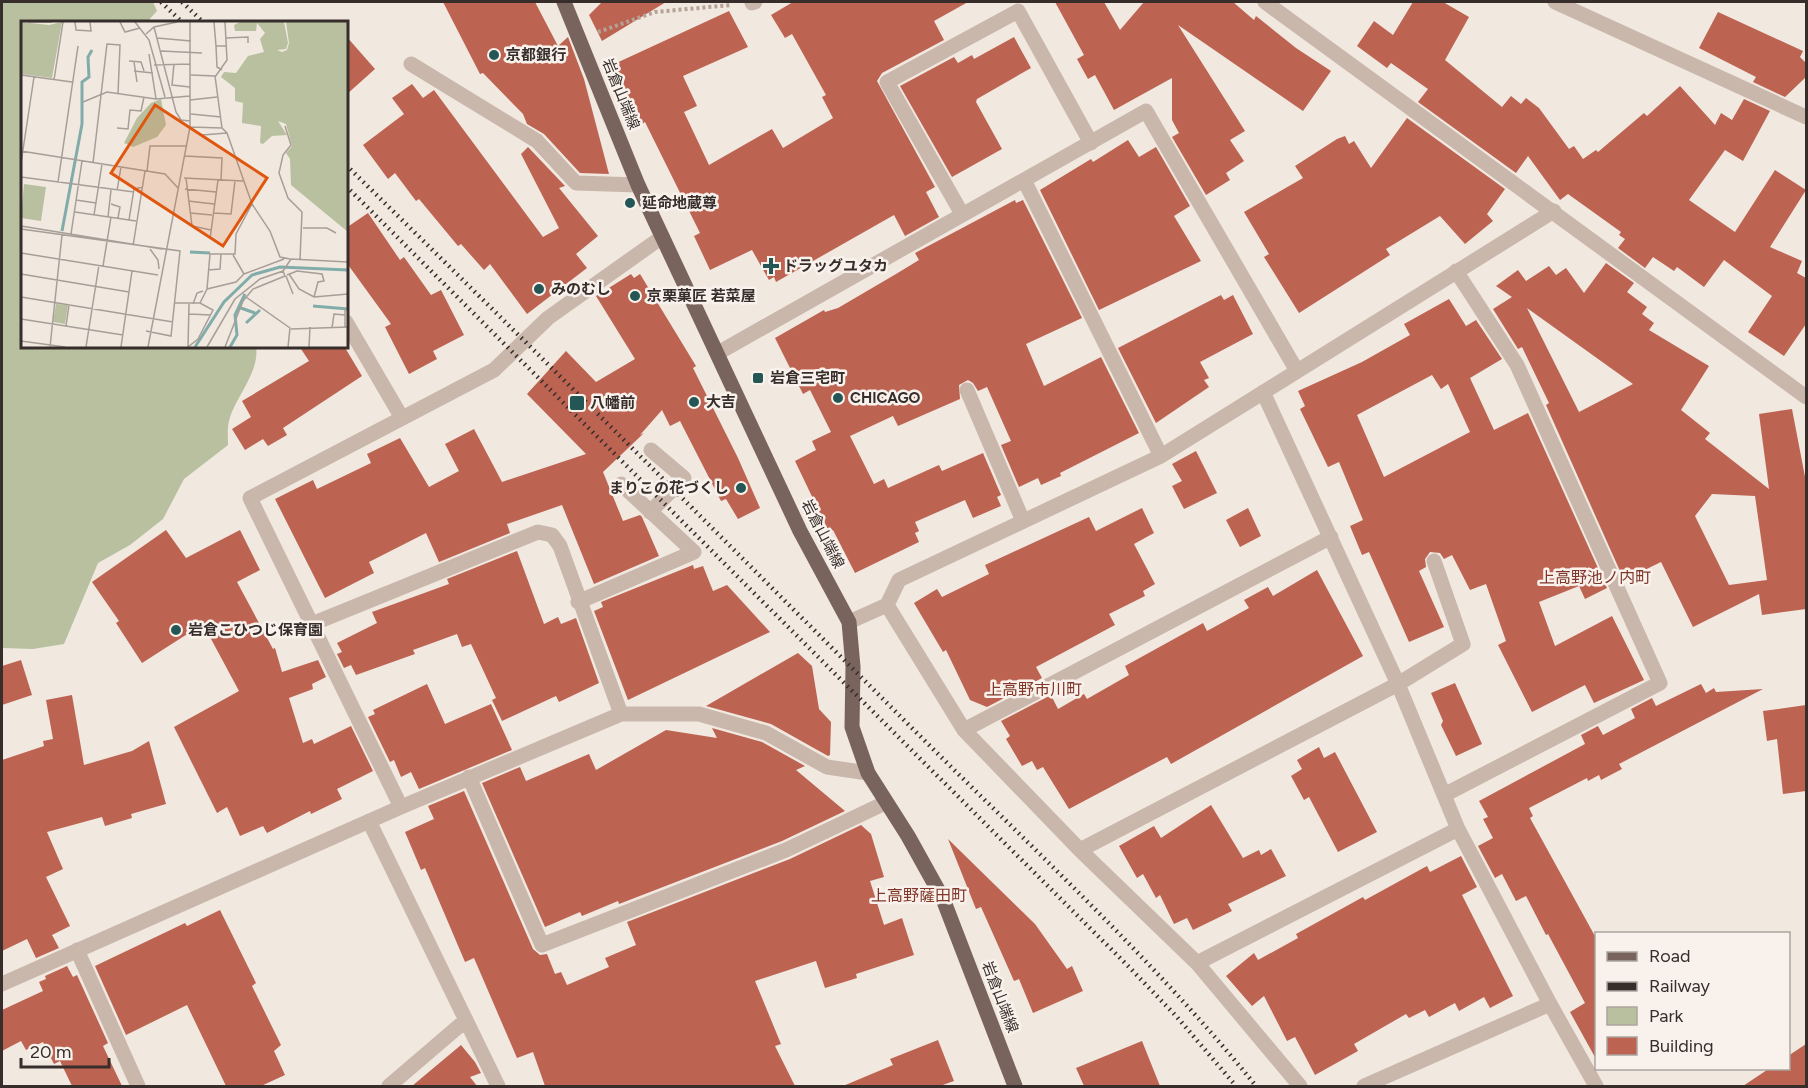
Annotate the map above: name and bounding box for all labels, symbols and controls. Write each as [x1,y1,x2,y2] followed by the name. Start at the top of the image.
[21,21,348,348] inset map
[506,46,566,64] place label: 京都銀行
[487,48,501,62] marker: 京都銀行
[599,56,643,132] street label: 岩倉山端線
[642,194,717,212] place label: 延命地蔵尊
[623,196,637,210] marker: 延命地蔵尊
[783,257,888,275] place label: ドラッグユタカ
[764,259,778,273] marker: ドラッグユタカ
[551,280,611,298] place label: みのむし
[532,282,546,296] marker: みのむし
[647,287,756,305] place label: 京栗菓匠 若菜屋
[628,289,642,303] marker: 京栗菓匠 若菜屋
[770,369,845,387] place label: 岩倉三宅町
[751,371,765,385] marker: 岩倉三宅町
[850,389,921,407] place label: CHICAGO
[831,391,845,405] marker: CHICAGO
[706,393,736,411] place label: 大吉
[568,394,586,412] marker: 八幡前
[590,394,635,412] place label: 八幡前
[687,395,701,409] marker: 大吉
[609,479,729,497] place label: まりこの花づくし
[734,481,748,495] marker: まりこの花づくし
[798,496,848,572] street label: 岩倉山端線
[1539,568,1651,587] district label: 上高野池ノ内町
[188,621,323,639] place label: 岩倉こひつじ保育園
[169,623,183,637] marker: 岩倉こひつじ保育園
[986,680,1082,699] district label: 上高野市川町
[871,886,967,905] district label: 上高野薩田町
[1595,932,1790,1070] legend
[1649,945,1690,967] text: Road
[978,959,1022,1035] street label: 岩倉山端線
[1649,975,1711,997] text: Railway
[1649,1005,1684,1027] text: Park
[21,1031,110,1069] scale bar
[1649,1035,1714,1057] text: Building
[30,1041,71,1063] text: 20 m

